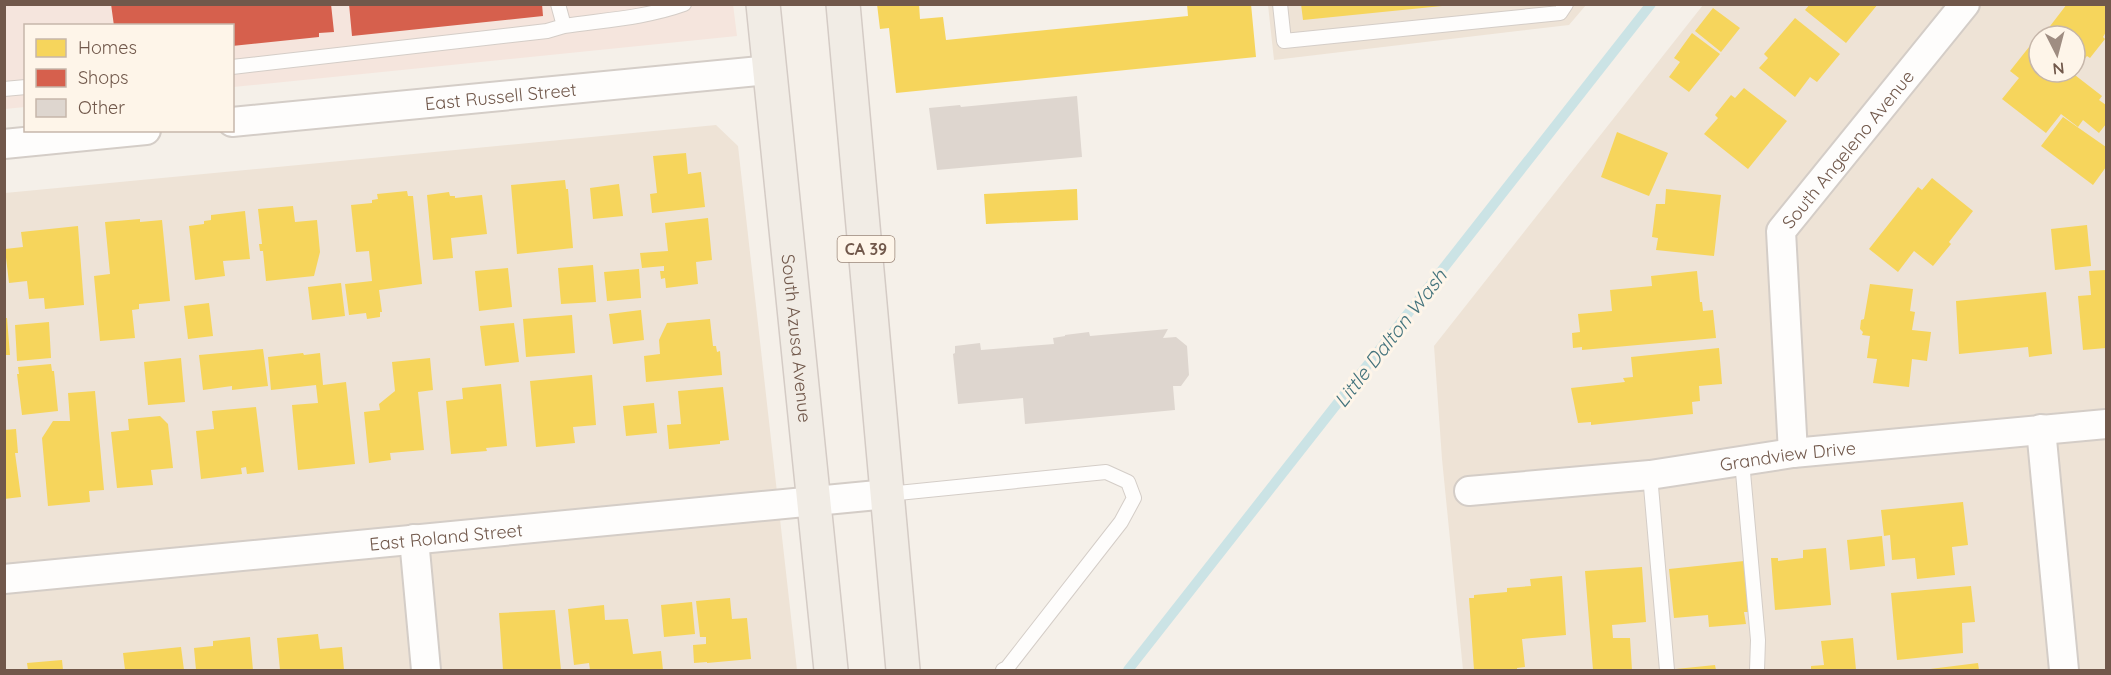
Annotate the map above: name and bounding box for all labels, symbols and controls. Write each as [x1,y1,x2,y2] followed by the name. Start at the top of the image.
[24,24,234,132] legend
[2027,24,2087,84] north arrow
[78,36,137,59] text: Homes
[2052,58,2065,79] text: N
[1776,65,1919,233] street label: South Angeleno Avenue
[78,66,129,89] text: Shops
[424,77,578,115] street label: East Russell Street
[78,96,125,119] text: Other
[838,236,894,262] road number: CA 39
[777,253,817,424] street label: South Azusa Avenue
[1328,263,1452,412] water label: Little Dalton Wash
[1718,436,1857,476] street label: Grandview Drive
[368,518,524,555] street label: East Roland Street

